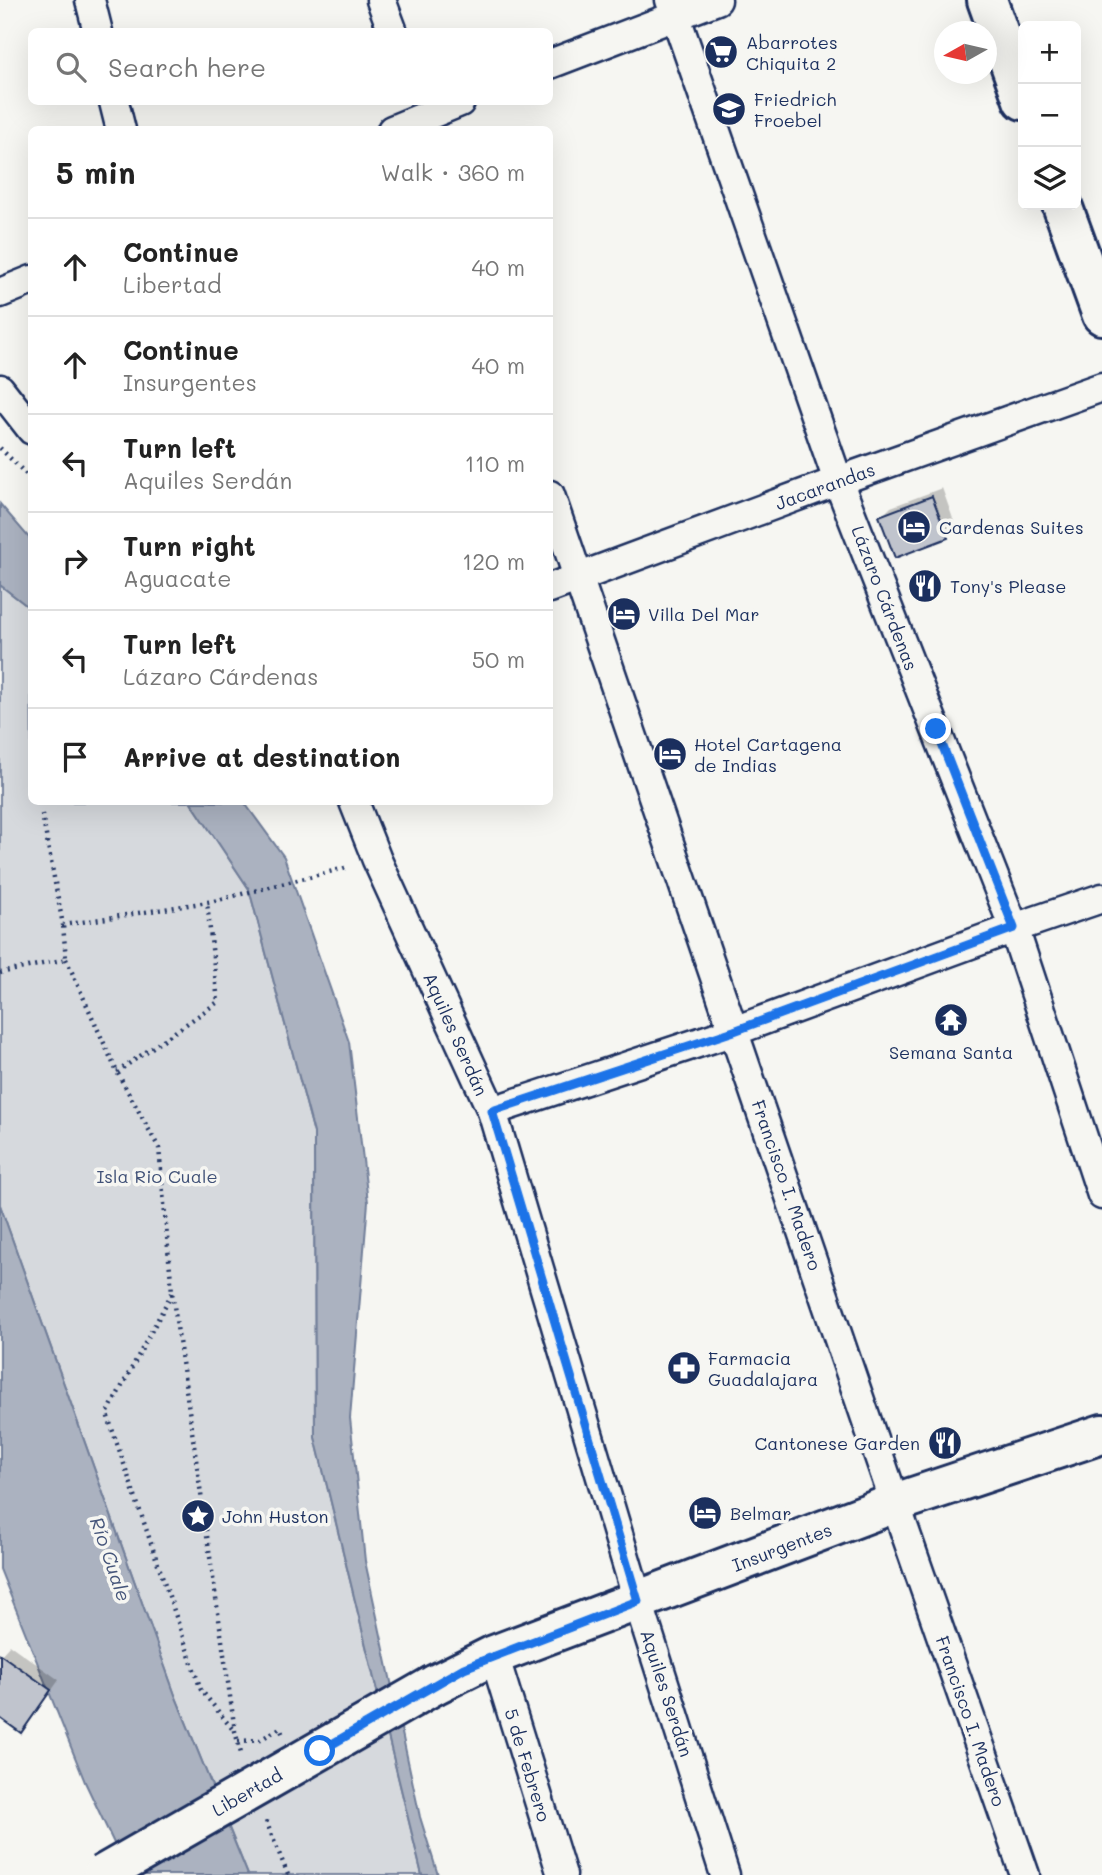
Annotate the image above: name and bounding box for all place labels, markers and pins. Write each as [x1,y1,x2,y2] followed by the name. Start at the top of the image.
[746,30,838,75] place label: Abarrotes Chiquita 2
[702,33,740,71] supermarket icon: Abarrotes Chiquita 2
[754,87,836,132] place label: Friedrich Froebel
[710,90,748,128] school or university icon: Friedrich Froebel
[895,508,933,546] hotel icon: Cardenas Suites
[939,515,1084,539] place label: Cardenas Suites
[906,567,944,605] restaurant icon: Tony's Please
[950,574,1066,598] place label: Tony's Please
[605,595,643,633] hotel icon: Villa Del Mar
[648,602,759,626] place label: Villa Del Mar
[694,732,842,777] place label: Hotel Cartagena de Indias
[651,735,689,773] hotel icon: Hotel Cartagena de Indias
[932,1001,970,1039] temple icon: Semana Santa
[889,1040,1013,1064] place label: Semana Santa
[708,1346,818,1391] place label: Farmacia Guadalajara
[665,1349,703,1387] pharmacy icon: Farmacia Guadalajara
[926,1424,964,1462] restaurant icon: Cantonese Garden
[754,1431,920,1455] place label: Cantonese Garden
[686,1494,724,1532] hotel icon: Belmar
[179,1497,217,1535] place icon: John Huston
[730,1501,791,1525] place label: Belmar
[222,1504,328,1528] place label: John Huston

